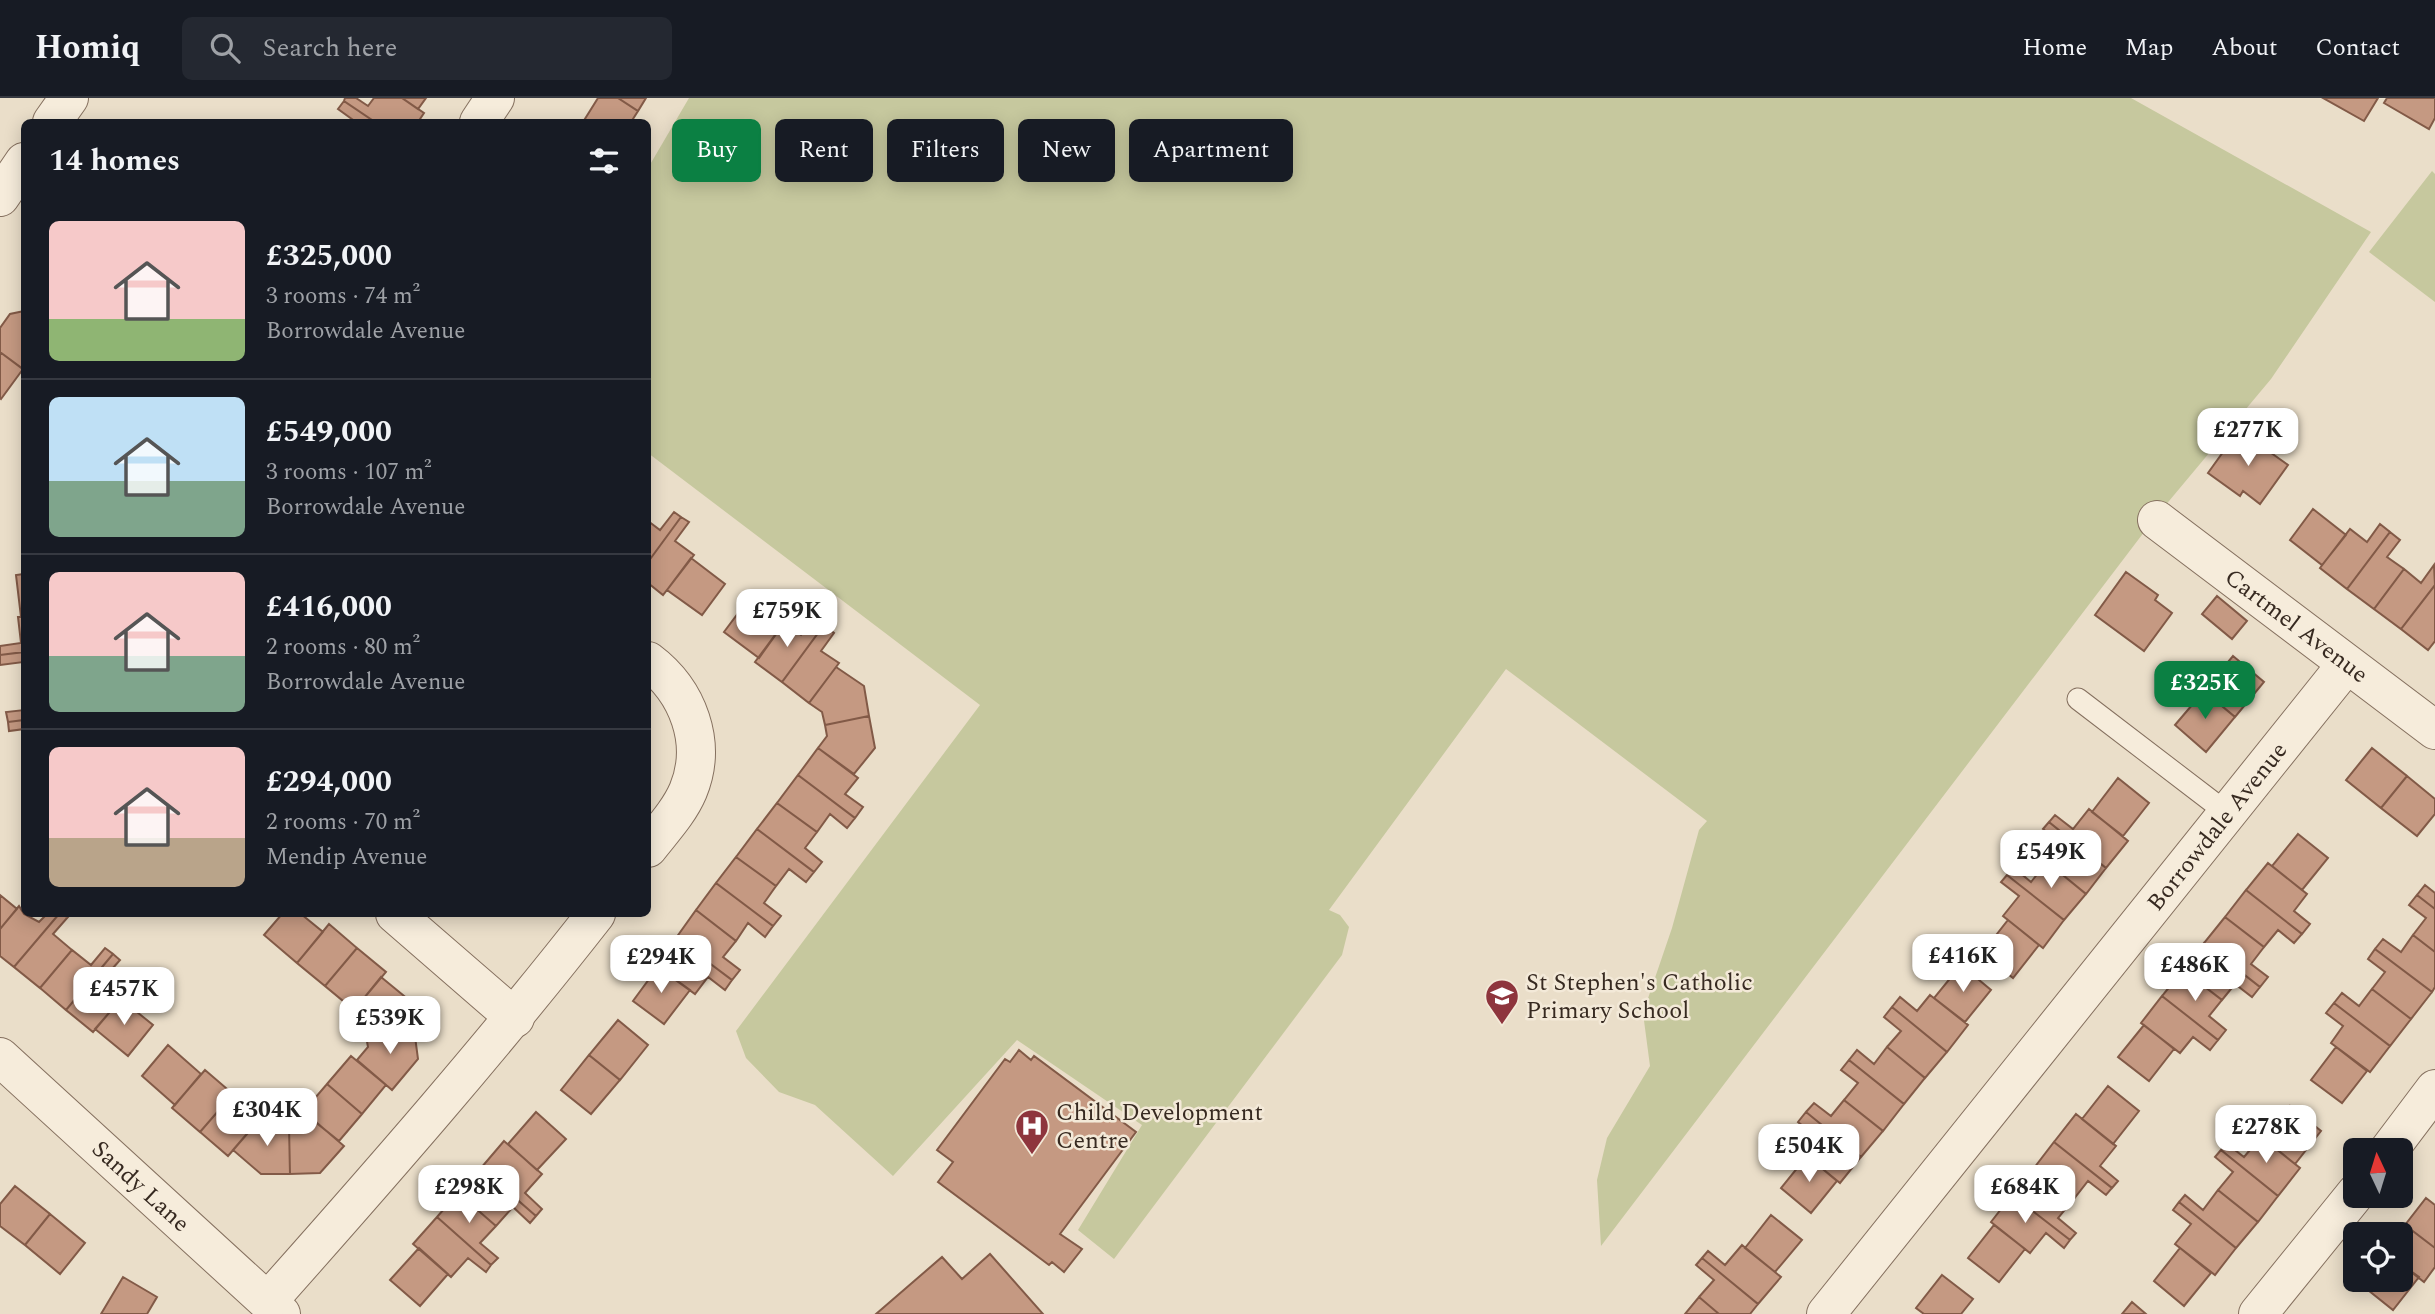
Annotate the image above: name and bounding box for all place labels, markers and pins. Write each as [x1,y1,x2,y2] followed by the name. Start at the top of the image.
[2199,408,2297,468] pin: £277K
[738,589,836,649] pin: £759K
[2156,662,2254,721] pin: £325K
[2002,830,2100,890] pin: £549K
[1914,934,2012,994] pin: £416K
[612,936,710,995] pin: £294K
[2146,944,2244,1003] pin: £486K
[1526,965,1753,1029] place label: St Stephen's Catholic Primary School
[75,968,173,1027] pin: £457K
[1483,977,1521,1026] school or university icon: St Stephen's Catholic Primary School
[341,996,439,1056] pin: £539K
[218,1088,316,1148] pin: £304K
[1056,1095,1263,1159] place label: Child Development Centre
[2217,1105,2315,1165] pin: £278K
[1013,1107,1051,1156] hospital icon: Child Development Centre
[1760,1124,1858,1184] pin: £504K
[420,1166,518,1225] pin: £298K
[1976,1166,2074,1225] pin: £684K

